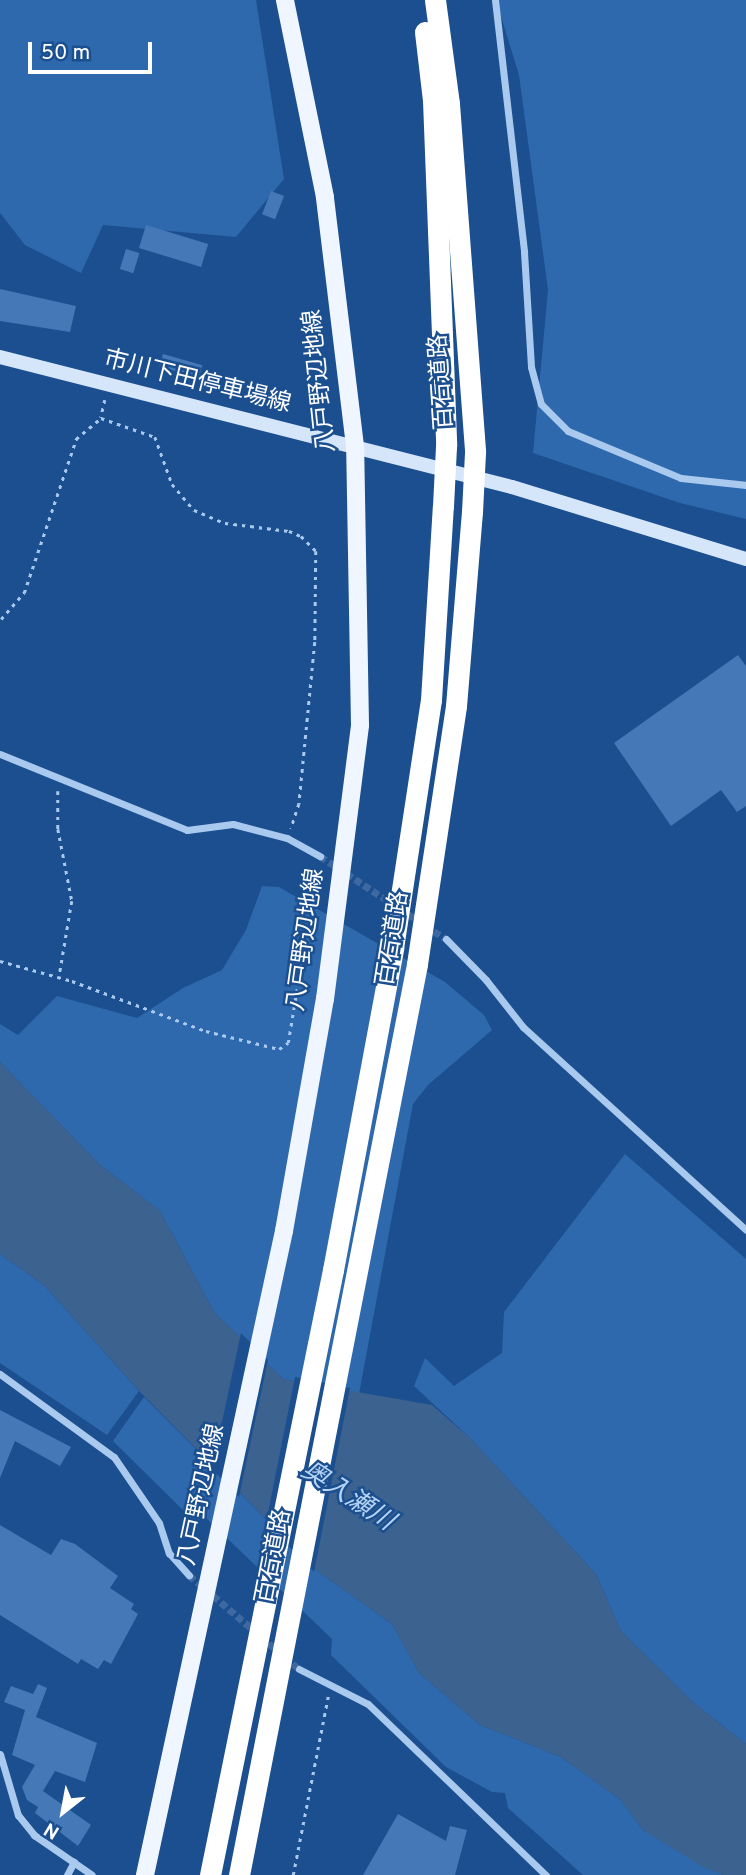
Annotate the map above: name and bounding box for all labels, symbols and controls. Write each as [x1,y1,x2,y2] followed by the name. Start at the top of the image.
[32,28,156,72] scale bar
[41,40,90,67] text: 50 m
[299,308,343,454] street label: 八戸野辺地線
[425,333,461,431] street label: 百石道路
[100,346,294,420] street label: 市川下田停車場線
[283,867,331,1013] street label: 八戸野辺地線
[372,889,416,989] street label: 百石道路
[174,1422,232,1568] street label: 八戸野辺地線
[295,1456,399,1538] water label: 奥入瀬川
[252,1507,298,1607] street label: 百石道路
[28,1777,98,1847] north arrow
[40,1816,64,1844] text: N

